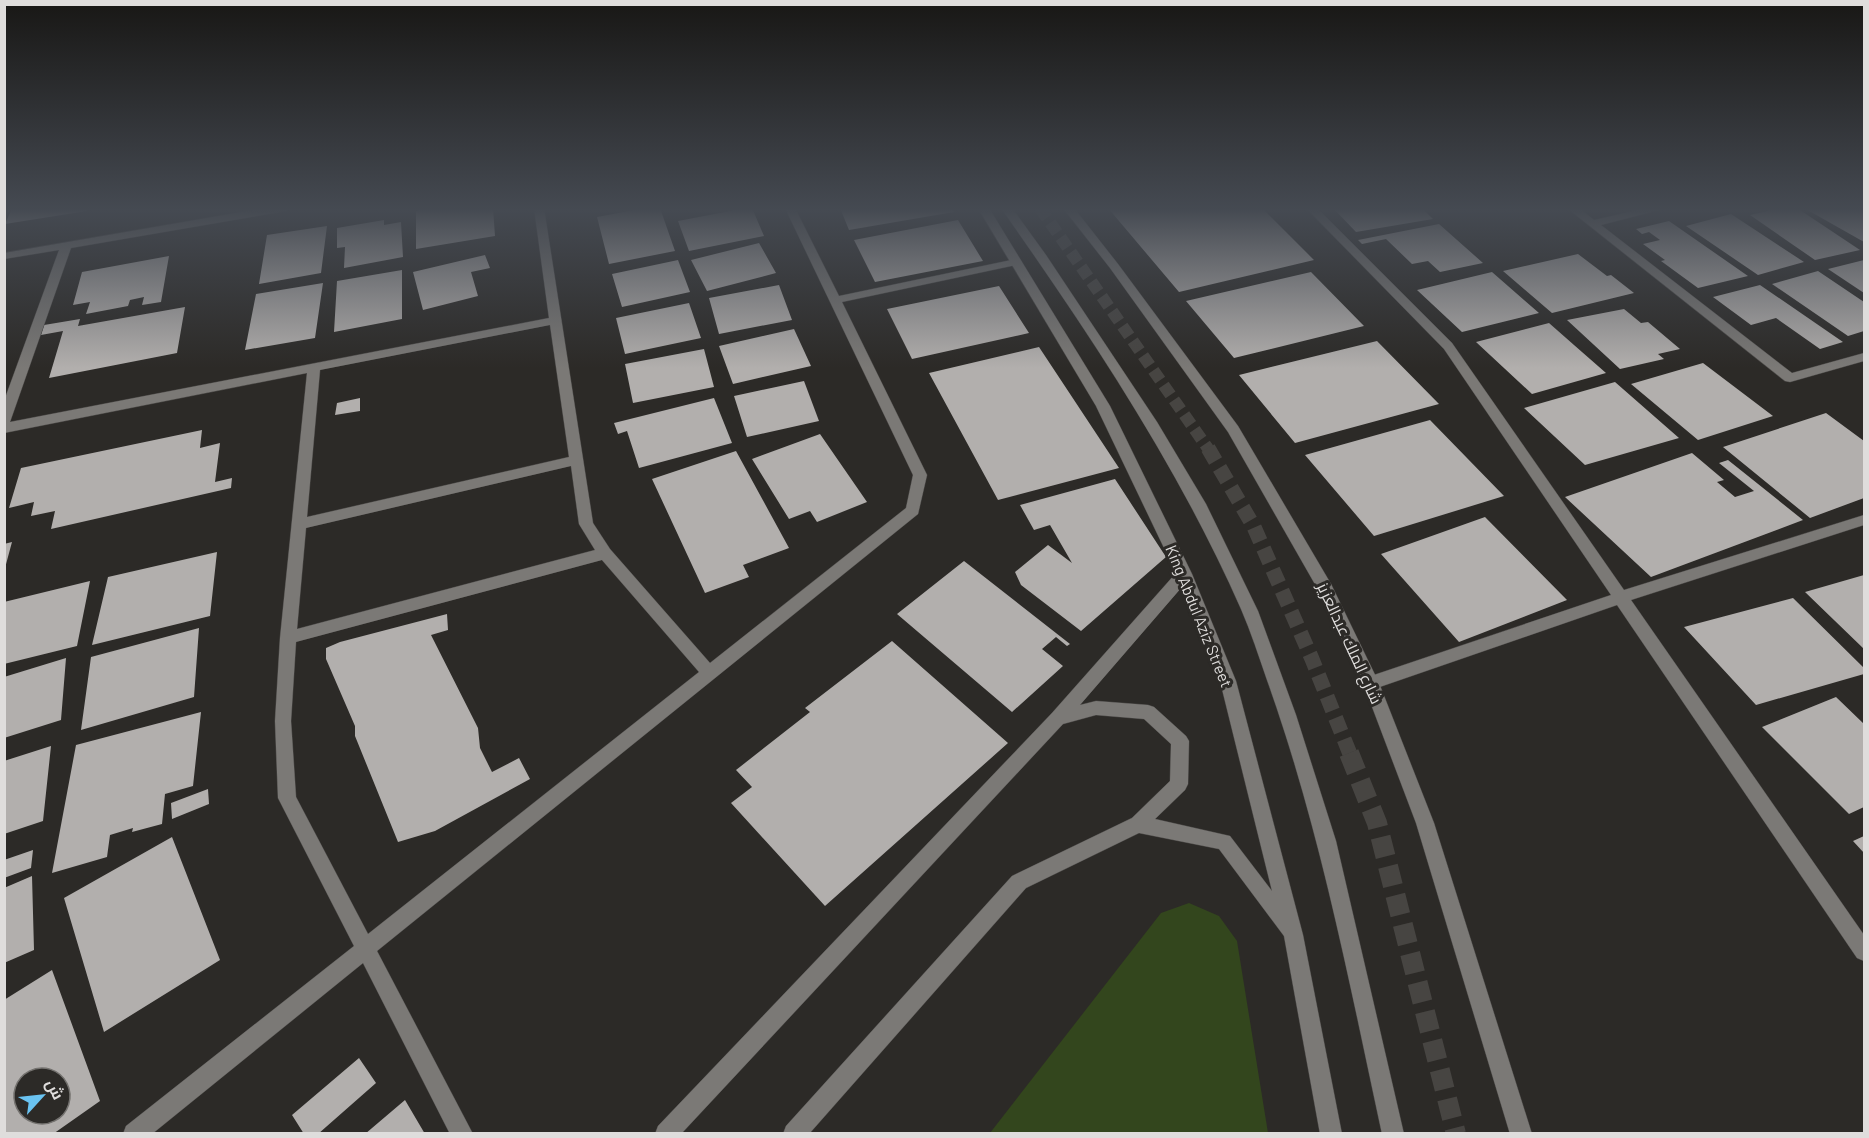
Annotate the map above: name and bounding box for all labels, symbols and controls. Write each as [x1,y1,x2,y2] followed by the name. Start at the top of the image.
[1162,542,1237,690] street label: King Abdul Aziz Street
[1311,578,1387,708] street label: شارع الملك عبدالعزيز
[12,1066,72,1126] north arrow
[42,1076,69,1103] text: ش

